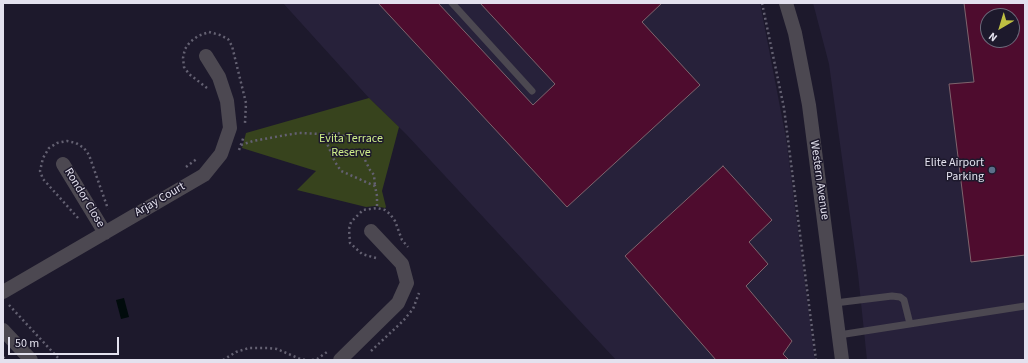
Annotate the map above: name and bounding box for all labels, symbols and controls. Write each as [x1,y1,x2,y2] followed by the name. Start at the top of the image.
[980,8,1020,48] north arrow
[985,29,1000,45] text: N
[319,132,383,160] park label: Evita Terrace Reserve
[806,139,832,221] street label: Western Avenue
[924,156,984,184] place label: Elite Airport Parking
[987,165,997,175] marker: Elite Airport Parking
[61,166,107,230] street label: Rondor Close
[132,180,188,220] street label: Arjay Court
[10,329,121,355] scale bar
[15,335,39,352] text: 50 m

